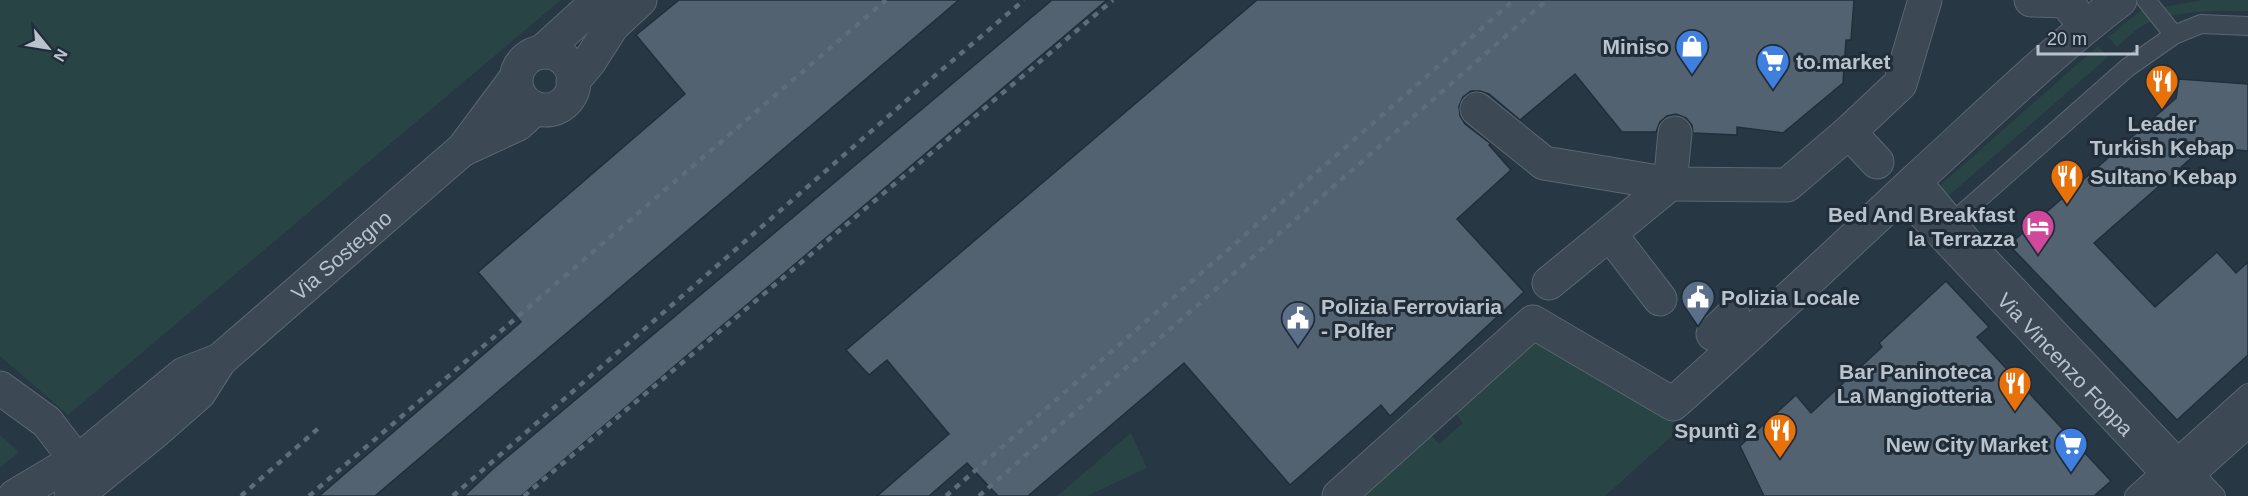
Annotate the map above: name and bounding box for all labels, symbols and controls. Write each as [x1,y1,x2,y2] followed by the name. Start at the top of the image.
[18,18,78,78] north arrow
[2038,18,2137,56] scale bar
[1674,28,1710,75] shop icon: Miniso
[2047,29,2087,49] text: 20 m
[1603,35,1669,58] place label: Miniso
[1755,43,1791,90] supermarket icon: to.market
[50,46,71,65] text: N
[1796,50,1891,73] place label: to.market
[2144,63,2180,110] restaurant icon: Leader Turkish Kebap
[2090,112,2234,159] place label: Leader Turkish Kebap
[2049,158,2085,205] restaurant icon: Sultano Kebap
[2090,165,2237,188] place label: Sultano Kebap
[1828,203,2015,250] place label: Bed And Breakfast la Terrazza
[286,205,396,304] street label: Via Sostegno
[2020,208,2056,255] hotel icon: Bed And Breakfast la Terrazza
[1680,279,1716,326] public building icon: Polizia Locale
[1721,286,1860,309] place label: Polizia Locale
[1993,288,2138,440] street label: Via Vincenzo Foppa
[1321,295,1502,342] place label: Polizia Ferroviaria - Polfer
[1280,300,1316,347] public building icon: Polizia Ferroviaria - Polfer
[1837,360,1992,407] place label: Bar Paninoteca La Mangiotteria
[1997,365,2033,412] restaurant icon: Bar Paninoteca La Mangiotteria
[1762,412,1798,459] restaurant icon: Spuntì 2
[1674,419,1757,442] place label: Spuntì 2
[2053,426,2089,473] supermarket icon: New City Market
[1886,433,2048,456] place label: New City Market

